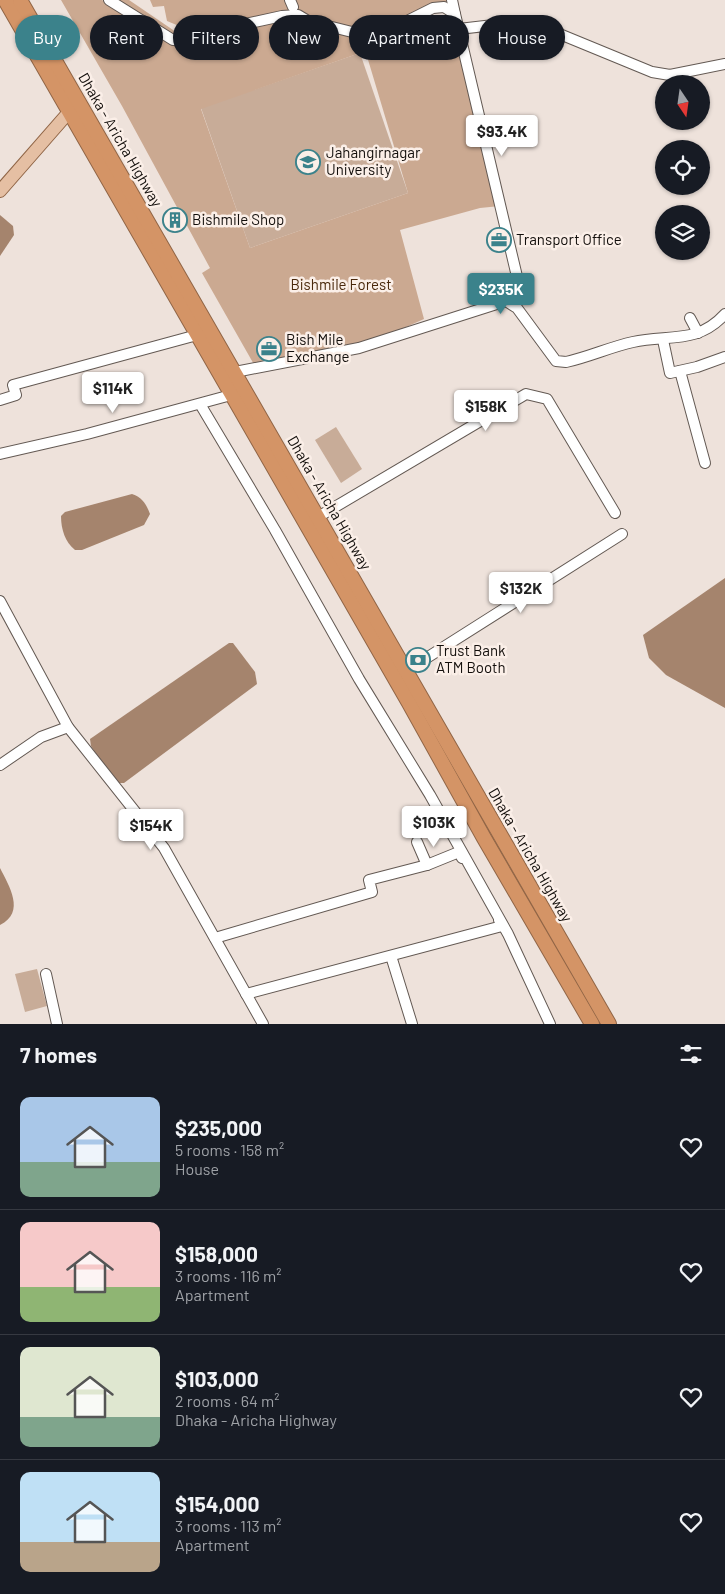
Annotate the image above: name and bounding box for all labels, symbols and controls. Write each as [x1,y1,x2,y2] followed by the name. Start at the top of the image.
[15,15,80,60] chip: Buy
[90,15,163,60] chip: Rent
[173,15,259,60] chip: Filters
[269,15,339,60] chip: New
[349,15,469,60] chip: Apartment
[479,15,565,60] chip: House
[75,69,167,210] street label: Dhaka - Aricha Highway
[655,75,710,130] north arrow
[655,75,710,260] map controls
[461,114,543,157] pin: $93.4K
[477,121,527,140] text: $93.4K
[655,140,710,195] button: locate
[326,143,421,178] place label: Jahangirnagar University
[295,149,321,175] school or university icon: Jahangirnagar University
[655,205,710,260] button: layers
[162,207,188,233] building icon: Bishmile Shop
[192,210,284,228] place label: Bishmile Shop
[486,227,512,253] office icon: Transport Office
[516,230,622,248] place label: Transport Office
[466,272,536,315] pin: $235K
[290,275,392,293] park label: Bishmile Forest
[478,279,524,298] text: $235K
[286,330,350,365] place label: Bish Mile Exchange
[256,336,282,362] office icon: Bish Mile Exchange
[78,372,148,414] pin: $114K
[93,378,133,397] text: $114K
[451,390,521,432] pin: $158K
[465,396,507,415] text: $158K
[284,432,376,573] street label: Dhaka - Aricha Highway
[486,572,556,614] pin: $132K
[500,578,542,597] text: $132K
[436,641,506,676] place label: Trust Bank ATM Booth
[405,647,431,673] bank icon: Trust Bank ATM Booth
[485,784,577,925] street label: Dhaka - Aricha Highway
[399,806,469,848] pin: $103K
[116,808,186,851] pin: $154K
[413,812,455,831] text: $103K
[129,815,173,834] text: $154K
[677,1040,705,1068] icon: filters
[20,1042,97,1067] text: 7 homes
[175,1115,262,1140] text: $235,000
[60,1117,120,1177] icon: home
[677,1133,705,1161] icon: heart
[175,1140,284,1159] text: 5 rooms · 158 m²
[175,1159,219,1178] text: House
[175,1241,258,1266] text: $158,000
[60,1242,120,1302] icon: home
[677,1258,705,1286] icon: heart
[175,1266,281,1285] text: 3 rooms · 116 m²
[175,1285,250,1304] text: Apartment
[175,1366,259,1391] text: $103,000
[60,1367,120,1427] icon: home
[677,1383,705,1411] icon: heart
[175,1391,279,1410] text: 2 rooms · 64 m²
[175,1410,337,1429] text: Dhaka - Aricha Highway
[175,1491,259,1516] text: $154,000
[60,1492,120,1552] icon: home
[677,1508,705,1536] icon: heart
[175,1516,281,1535] text: 3 rooms · 113 m²
[175,1535,250,1554] text: Apartment

